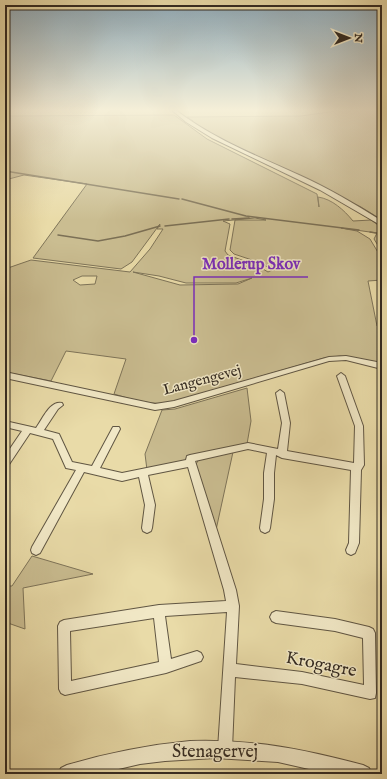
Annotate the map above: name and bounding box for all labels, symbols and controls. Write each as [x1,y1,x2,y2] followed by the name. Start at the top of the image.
[329,18,369,58] north arrow
[351,32,365,43] text: N
[194,249,308,277] callout: Mollerup Skov
[202,255,301,275] text: Mollerup Skov
[161,360,243,400] street label: Langengevej
[284,647,358,683] street label: Krogagre
[172,741,258,764] street label: Stenagervej

